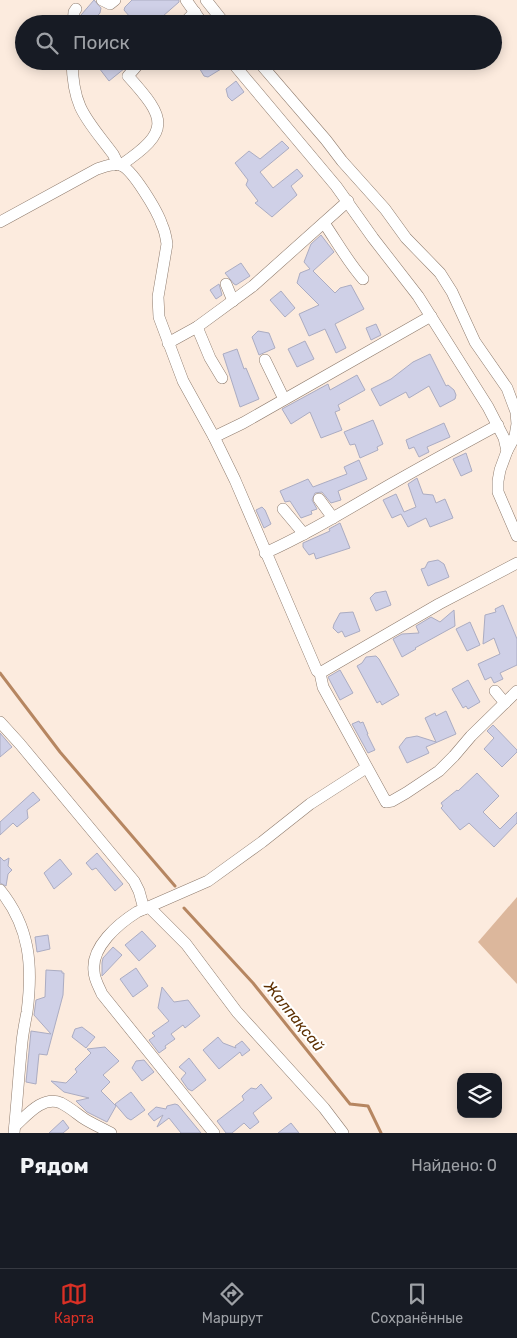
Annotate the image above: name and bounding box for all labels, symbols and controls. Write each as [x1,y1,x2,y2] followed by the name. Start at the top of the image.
[15,15,502,70] search box
[33,29,61,57] icon: search
[73,31,130,54] text: Поиск
[260,977,328,1055] water label: Жалпақсай
[457,1073,502,1118] map controls
[457,1073,502,1118] button: layers
[20,1153,89,1178] text: Рядом
[411,1156,497,1175] text: Найдено: 0
[54,1280,94,1327] tab: Карта
[202,1280,263,1327] tab: Маршрут
[371,1280,463,1327] tab: Сохранённые

